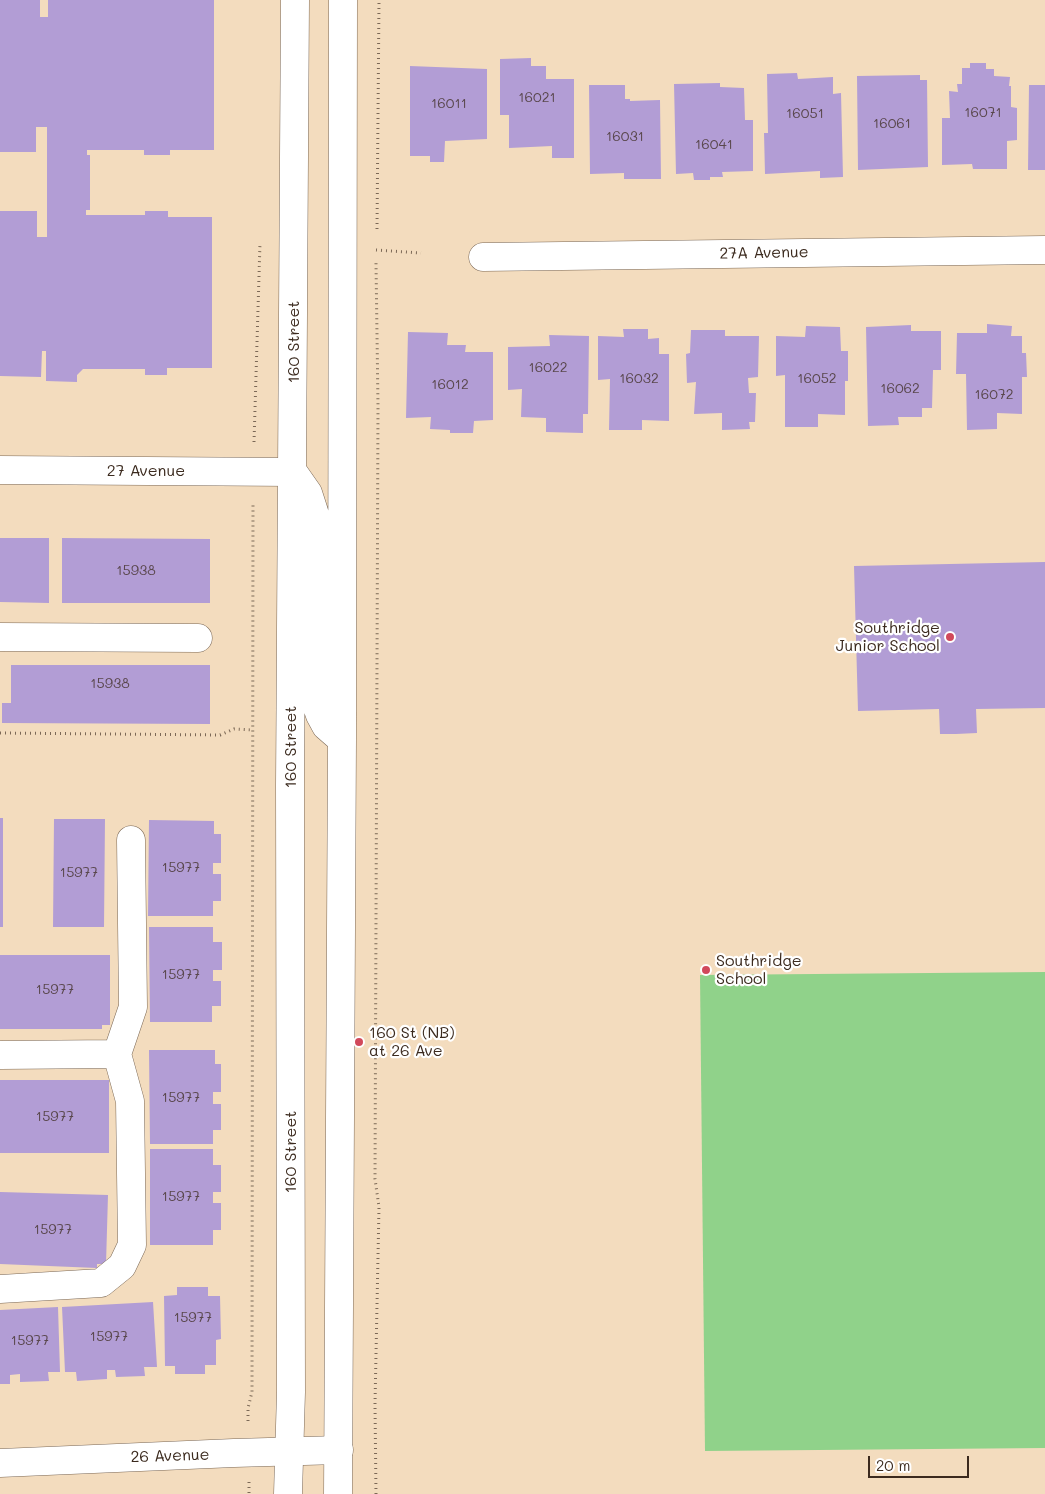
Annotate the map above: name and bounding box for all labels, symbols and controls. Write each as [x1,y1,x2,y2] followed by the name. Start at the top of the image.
[518,90,556,106] house number: 16021
[431,96,467,112] house number: 16011
[964,105,1002,121] house number: 16071
[786,106,824,122] house number: 16051
[873,116,911,132] house number: 16061
[606,129,644,145] house number: 16031
[695,137,733,153] house number: 16041
[719,243,809,263] street label: 27A Avenue
[284,301,304,383] street label: 160 Street
[529,360,567,376] house number: 16022
[619,371,659,387] house number: 16032
[797,371,837,387] house number: 16052
[431,377,469,393] house number: 16012
[880,381,920,397] house number: 16062
[975,387,1013,403] house number: 16072
[107,461,185,481] street label: 27 Avenue
[116,563,156,579] house number: 15938
[836,618,940,656] place label: Southridge Junior School
[944,631,956,643] marker: Southridge Junior School
[90,676,130,692] house number: 15938
[281,706,301,788] street label: 160 Street
[162,860,200,876] house number: 15977
[60,865,98,881] house number: 15977
[716,951,802,989] place label: Southridge School
[700,964,712,976] marker: Southridge School
[162,967,200,983] house number: 15977
[36,982,74,998] house number: 15977
[369,1023,455,1061] place label: 160 St (NB) at 26 Ave
[353,1036,365,1048] marker: 160 St (NB) at 26 Ave
[162,1090,200,1106] house number: 15977
[36,1109,74,1125] house number: 15977
[281,1111,301,1193] street label: 160 Street
[162,1189,200,1205] house number: 15977
[34,1222,72,1238] house number: 15977
[174,1310,212,1326] house number: 15977
[90,1329,128,1345] house number: 15977
[11,1333,49,1349] house number: 15977
[130,1445,210,1467] street label: 26 Avenue
[870,1446,971,1478] scale bar
[876,1455,910,1475] text: 20 m

